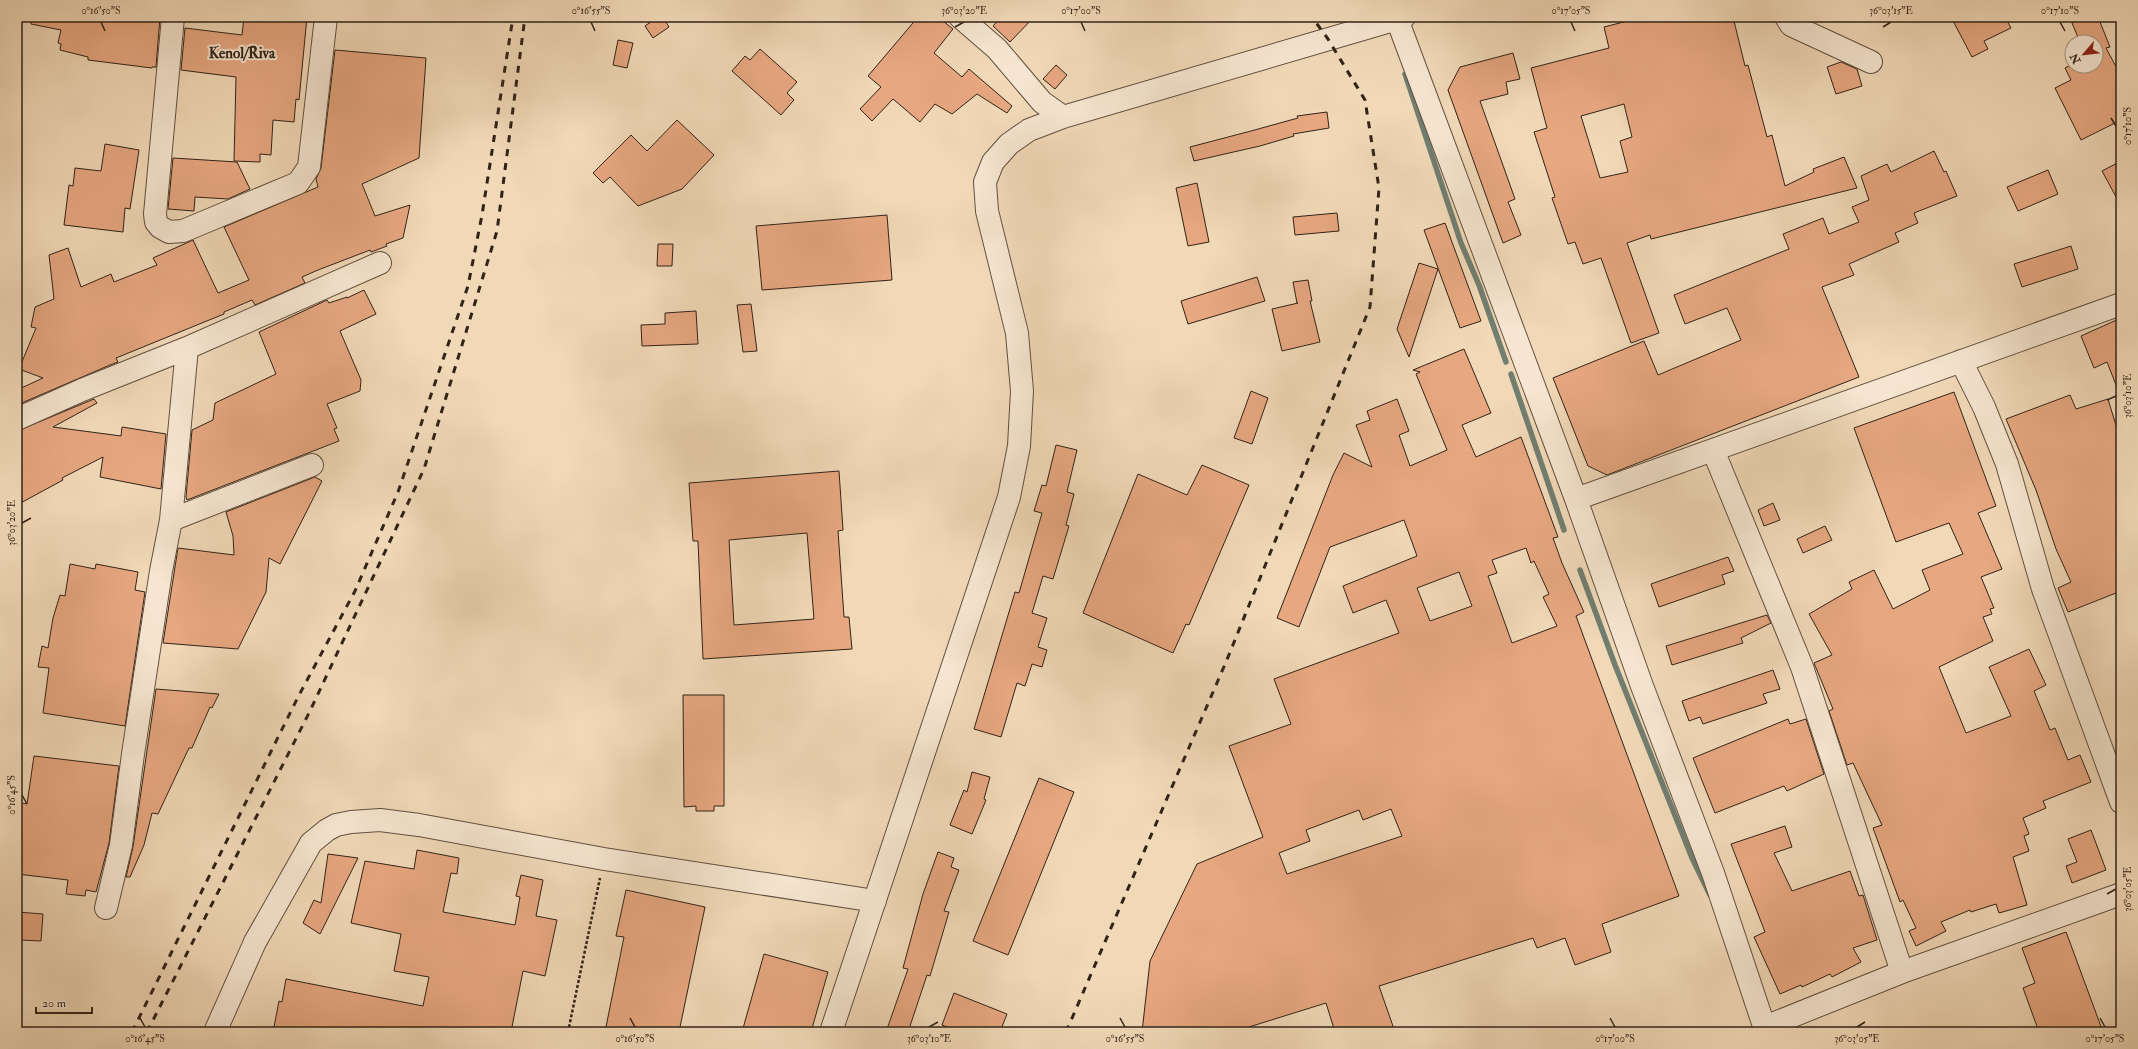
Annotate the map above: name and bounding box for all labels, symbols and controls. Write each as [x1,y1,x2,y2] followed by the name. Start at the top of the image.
[81,5,121,17] text: 0°16'50"S
[572,5,610,17] text: 0°16'55"S
[941,5,987,17] text: 36°03'20"E
[1061,5,1101,17] text: 0°17'00"S
[1552,5,1590,17] text: 0°17'05"S
[1869,5,1913,17] text: 36°03'15"E
[2041,5,2079,17] text: 0°17'10"S
[2064,34,2104,74] north arrow
[209,44,276,63] district label: Kenol/Riva
[2067,50,2084,67] text: N
[2122,107,2134,145] text: 0°17'10"S
[2122,374,2134,418] text: 36°03'10"E
[6,500,18,546] text: 36°03'20"E
[6,775,18,815] text: 0°16'45"S
[2122,866,2134,912] text: 36°03'05"E
[36,989,92,1015] scale bar
[42,996,67,1011] text: 20 m
[125,1033,165,1045] text: 0°16'45"S
[615,1033,655,1045] text: 0°16'50"S
[907,1033,951,1045] text: 36°03'10"E
[1106,1033,1144,1045] text: 0°16'55"S
[1595,1033,1635,1045] text: 0°17'00"S
[1834,1033,1880,1045] text: 36°03'05"E
[2086,1033,2124,1045] text: 0°17'05"S

